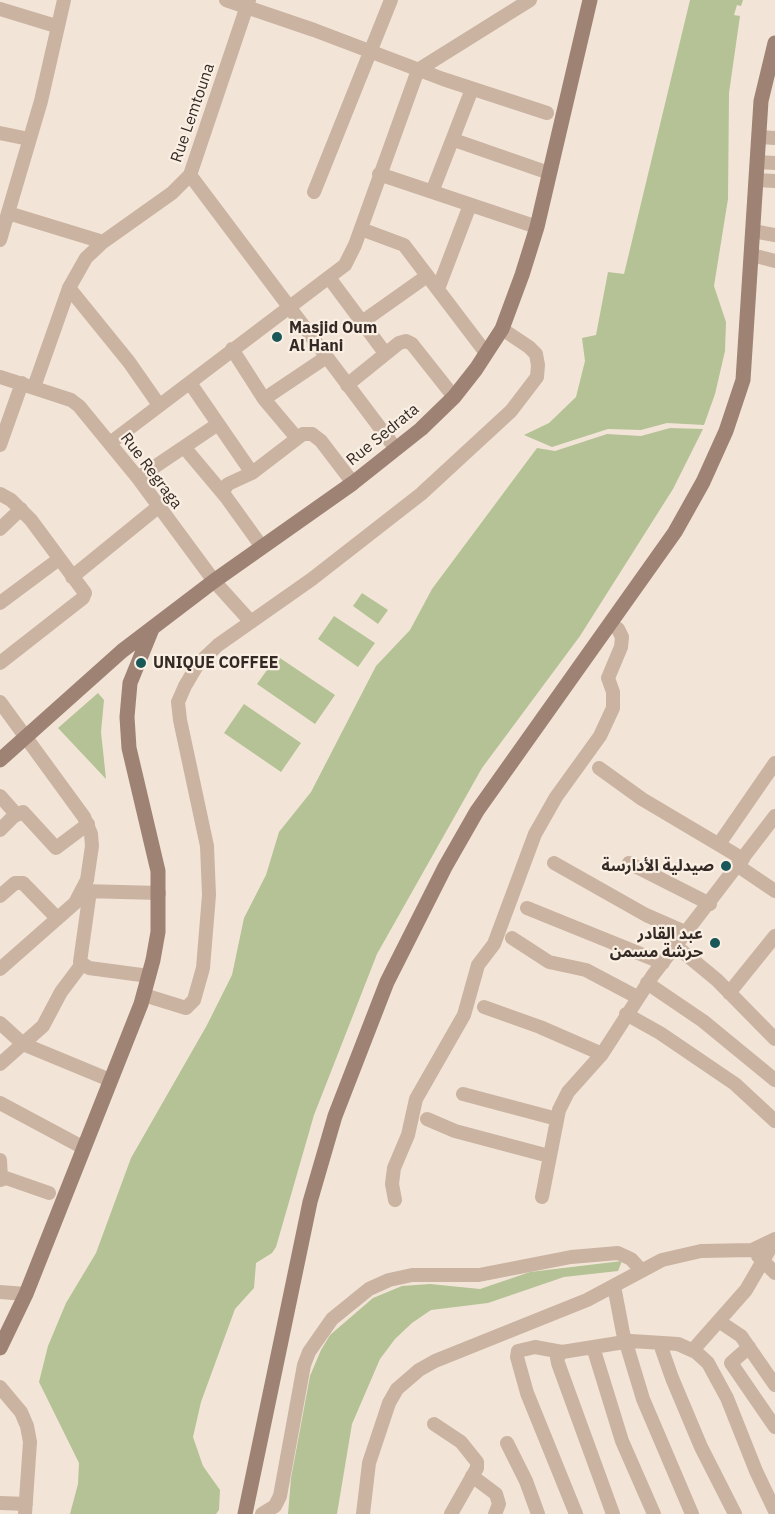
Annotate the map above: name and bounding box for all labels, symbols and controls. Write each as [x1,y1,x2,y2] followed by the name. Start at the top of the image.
[167,61,219,165] street label: Rue Lemtouna
[289,318,377,356] place label: Masjid Oum Al Hani
[270,330,284,344] marker: Masjid Oum Al Hani
[343,400,423,470] street label: Rue Sedrata
[116,429,186,513] street label: Rue Regraga
[153,653,278,673] place label: UNIQUE COFFEE
[134,656,148,670] marker: UNIQUE COFFEE
[601,856,714,876] place label: صيدلية الأدارسة
[719,859,733,873] marker: صيدلية الأدارسة
[610,924,703,962] place label: عبد القادر حرشة مسمن
[708,936,722,950] marker: عبد القادر حرشة مسمن

